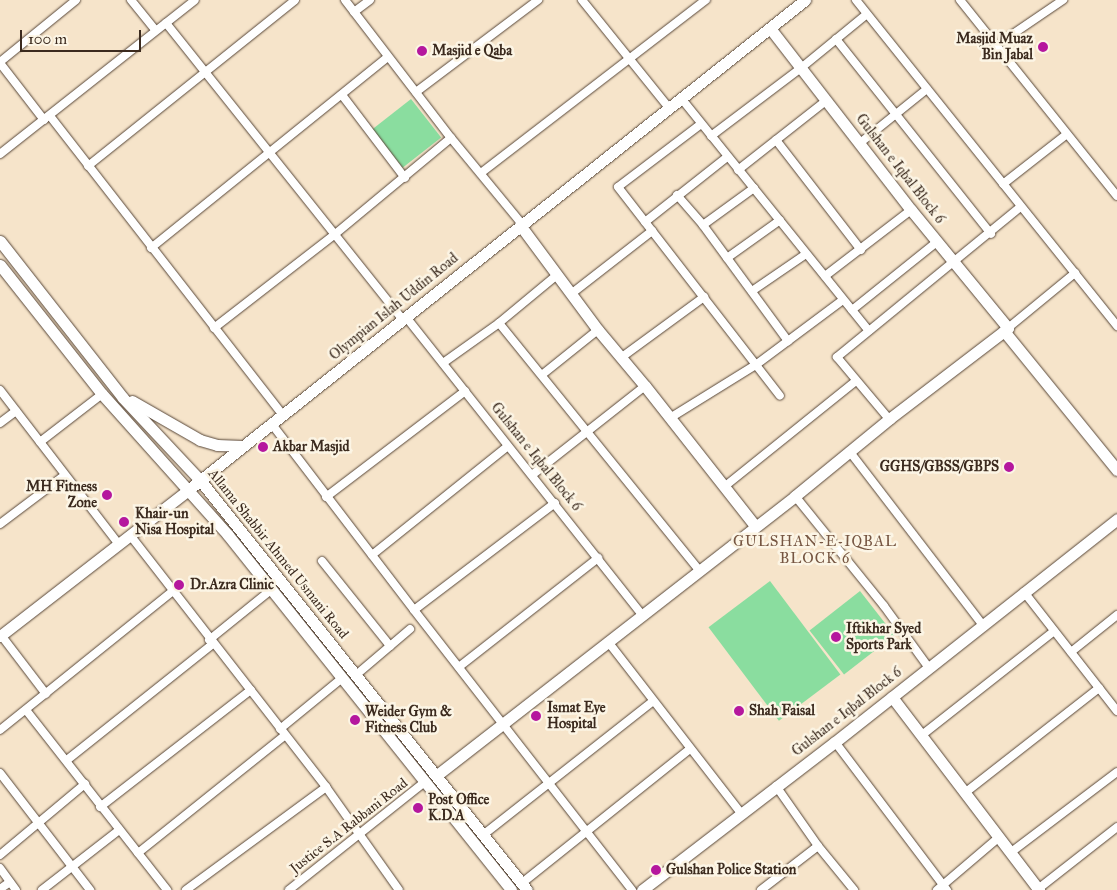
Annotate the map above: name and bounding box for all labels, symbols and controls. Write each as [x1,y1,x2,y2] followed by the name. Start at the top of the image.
[22,20,144,52] scale bar
[28,30,67,48] text: 100 m
[956,31,1033,64] place label: Masjid Muaz Bin Jabal
[1037,41,1049,53] marker: Masjid Muaz Bin Jabal
[432,43,512,59] place label: Masjid e Qaba
[416,45,428,57] marker: Masjid e Qaba
[852,111,948,227] street label: Gulshan e Iqbal Block 6
[326,250,462,364] street label: Olympian Islah Uddin Road
[487,400,585,514] street label: Gulshan e Iqbal Block 6
[273,439,350,455] place label: Akbar Masjid
[257,441,269,453] marker: Akbar Masjid
[880,459,999,475] place label: GGHS/GBSS/GBPS
[1003,461,1015,473] marker: GGHS/GBSS/GBPS
[204,466,352,642] street label: Allama Shabbir Ahmed Usmani Road
[26,479,97,512] place label: MH Fitness Zone
[101,489,113,501] marker: MH Fitness Zone
[135,506,214,538] place label: Khair-un Nisa Hospital
[117,515,131,529] marker: Khair-un Nisa Hospital
[731,532,899,567] district label: GULSHAN-E-IQBAL BLOCK 6
[190,577,274,593] place label: Dr.Azra Clinic
[172,578,186,592] marker: Dr.Azra Clinic
[846,621,921,654] place label: Iftikhar Syed Sports Park
[830,631,842,643] marker: Iftikhar Syed Sports Park
[789,664,905,760] street label: Gulshan e Iqbal Block 6
[547,700,606,732] place label: Ismat Eye Hospital
[749,703,815,719] place label: Shah Faisal
[365,704,452,736] place label: Weider Gym & Fitness Club
[733,705,745,717] marker: Shah Faisal
[529,709,543,723] marker: Ismat Eye Hospital
[349,714,361,726] marker: Weider Gym & Fitness Club
[287,775,411,877] street label: Justice S.A Rabbani Road
[428,792,489,824] place label: Post Office K.D.A
[412,802,424,814] marker: Post Office K.D.A
[666,862,796,878] place label: Gulshan Police Station
[650,864,662,876] marker: Gulshan Police Station

